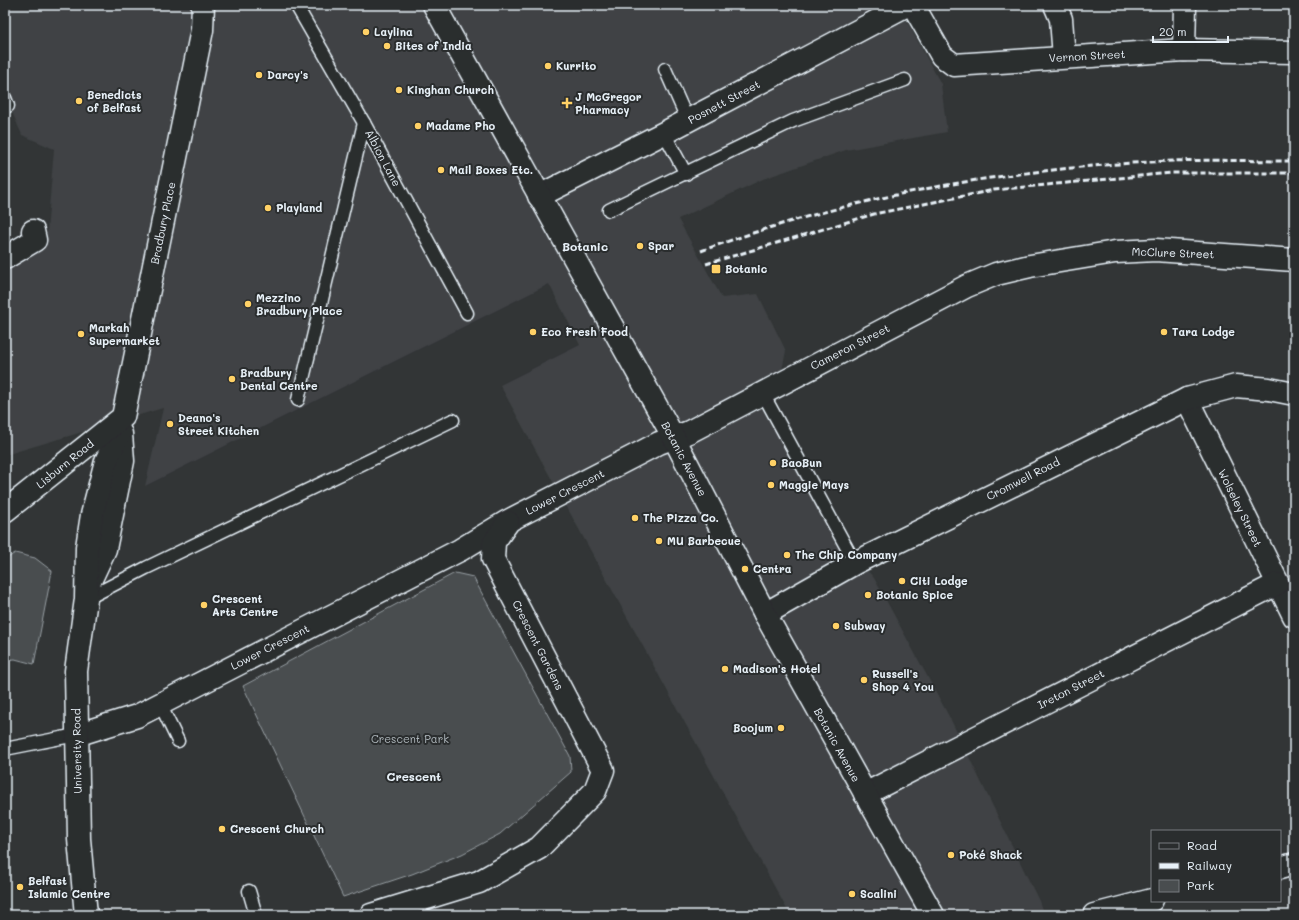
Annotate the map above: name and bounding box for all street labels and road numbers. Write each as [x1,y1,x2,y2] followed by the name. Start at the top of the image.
[1048,46,1126,65] street label: Vernon Street
[685,76,763,127] street label: Posnett Street
[362,127,405,189] street label: Albion Lane
[146,180,179,265] street label: Bradbury Place
[1131,244,1215,261] street label: McClure Street
[808,320,892,373] street label: Cameron Street
[658,419,711,499] street label: Botanic Avenue
[33,436,97,491] street label: Lisburn Road
[984,454,1062,504] street label: Cromwell Road
[523,465,607,518] street label: Lower Crescent
[1215,466,1266,549] street label: Wolseley Street
[509,597,568,692] street label: Crescent Gardens
[228,620,312,673] street label: Lower Crescent
[1035,665,1107,712] street label: Ireton Street
[811,705,864,785] street label: Botanic Avenue
[68,708,85,794] street label: University Road

